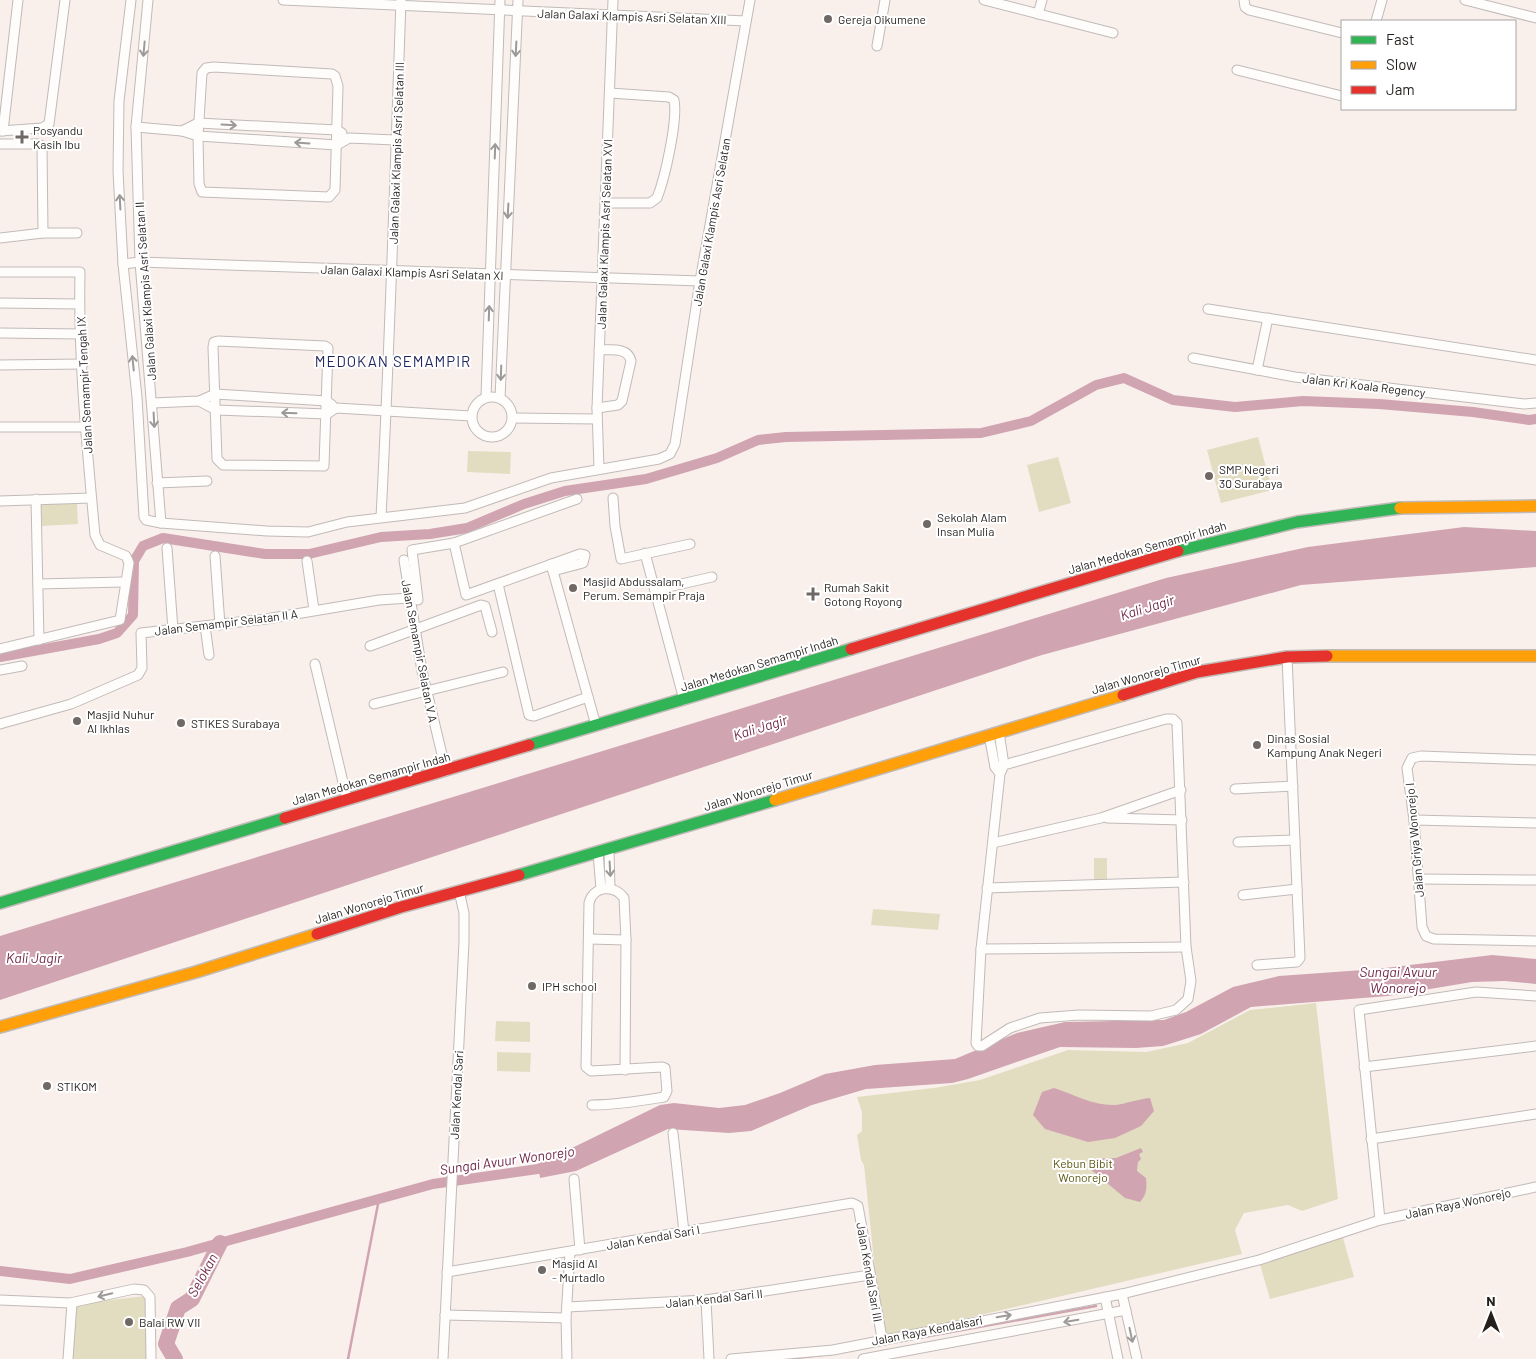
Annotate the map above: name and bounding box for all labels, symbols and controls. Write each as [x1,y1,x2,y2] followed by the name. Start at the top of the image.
[537,6,727,26] street label: Jalan Galaxi Klampis Asri Selatan XIII
[838,12,926,26] place label: Gereja Oikumene
[822,13,834,25] marker: Gereja Oikumene
[1341,20,1516,110] legend
[1386,30,1414,48] text: Fast
[139,40,149,56] one-way arrow
[512,40,521,56] one-way arrow
[1386,55,1417,73] text: Slow
[386,62,406,244] street label: Jalan Galaxi Klampis Asri Selatan III
[1386,80,1415,98] text: Jam
[221,120,237,129] one-way arrow
[33,123,83,151] place label: Posyandu Kasih Ibu
[15,130,29,144] marker: Posyandu Kasih Ibu
[689,137,733,307] street label: Jalan Galaxi Klampis Asri Selatan
[294,138,310,147] one-way arrow
[594,139,614,329] street label: Jalan Galaxi Klampis Asri Selatan XVI
[490,143,499,159] one-way arrow
[116,194,125,210] one-way arrow
[132,201,158,381] street label: Jalan Galaxi Klampis Asri Selatan II
[503,203,512,219] one-way arrow
[320,262,504,282] street label: Jalan Galaxi Klampis Asri Selatan XI
[484,306,494,322] one-way arrow
[73,316,95,454] street label: Jalan Semampir Tengah IX
[315,352,471,370] district label: MEDOKAN SEMAMPIR
[128,356,138,372] one-way arrow
[497,365,506,381] one-way arrow
[1302,371,1427,400] street label: Jalan Kri Koala Regency
[281,408,298,418] one-way arrow
[149,412,158,428] one-way arrow
[1219,462,1282,490] place label: SMP Negeri 30 Surabaya
[1203,470,1215,482] marker: SMP Negeri 30 Surabaya
[937,510,1007,538] place label: Sekolah Alam Insan Mulia
[921,518,933,530] marker: Sekolah Alam Insan Mulia
[1066,518,1228,576] street label: Jalan Medokan Semampir Indah
[583,574,705,602] place label: Masjid Abdussalam, Perum. Semampir Praja
[399,578,441,724] street label: Jalan Semampir Selatan V A
[824,580,902,608] place label: Rumah Sakit Gotong Royong
[567,582,579,594] marker: Masjid Abdussalam, Perum. Semampir Praja
[806,587,820,601] marker: Rumah Sakit Gotong Royong
[1118,590,1177,623] water label: Kali Jagir
[154,606,298,638] street label: Jalan Semampir Selatan II A
[678,632,840,694] street label: Jalan Medokan Semampir Indah
[1090,651,1203,696] street label: Jalan Wonorejo Timur
[87,707,155,735] place label: Masjid Nuhur Al Ikhlas
[731,710,790,743] water label: Kali Jagir
[71,715,83,727] marker: Masjid Nuhur Al Ikhlas
[191,716,280,730] place label: STIKES Surabaya
[175,717,187,729] marker: STIKES Surabaya
[1267,731,1382,759] place label: Dinas Sosial Kampung Anak Negeri
[1251,739,1263,751] marker: Dinas Sosial Kampung Anak Negeri
[290,749,452,807] street label: Jalan Medokan Semampir Indah
[702,767,815,813] street label: Jalan Wonorejo Timur
[1402,782,1426,898] street label: Jalan Griya Wonorejo I
[605,861,614,877] one-way arrow
[313,880,426,926] street label: Jalan Wonorejo Timur
[6,949,63,966] water label: Kali Jagir
[1359,963,1438,996] water label: Sungai Avuur Wonorejo
[542,979,597,993] place label: IPH school
[526,980,538,992] marker: IPH school
[447,1050,465,1140] street label: Jalan Kendal Sari
[57,1079,97,1093] place label: STIKOM
[41,1080,53,1092] marker: STIKOM
[438,1142,576,1178] water label: Sungai Avuur Wonorejo
[1053,1156,1113,1184] park label: Kebun Bibit Wonorejo
[1404,1185,1512,1221] street label: Jalan Raya Wonorejo
[854,1221,886,1323] street label: Jalan Kendal Sari III
[605,1222,701,1252] street label: Jalan Kendal Sari I
[183,1250,221,1300] water label: Selokan
[552,1256,605,1284] place label: Masjid Al - Murtadlo
[536,1264,548,1276] marker: Masjid Al - Murtadlo
[665,1286,763,1310] street label: Jalan Kendal Sari II
[1466,1289,1516,1339] north arrow
[98,1291,114,1301] one-way arrow
[1486,1292,1496,1309] text: N
[995,1311,1011,1320] one-way arrow
[870,1312,984,1348] street label: Jalan Raya Kendalsari
[139,1315,200,1329] place label: Balai RW VII
[123,1316,135,1328] marker: Balai RW VII
[1063,1317,1079,1326] one-way arrow
[1127,1326,1136,1342] one-way arrow

